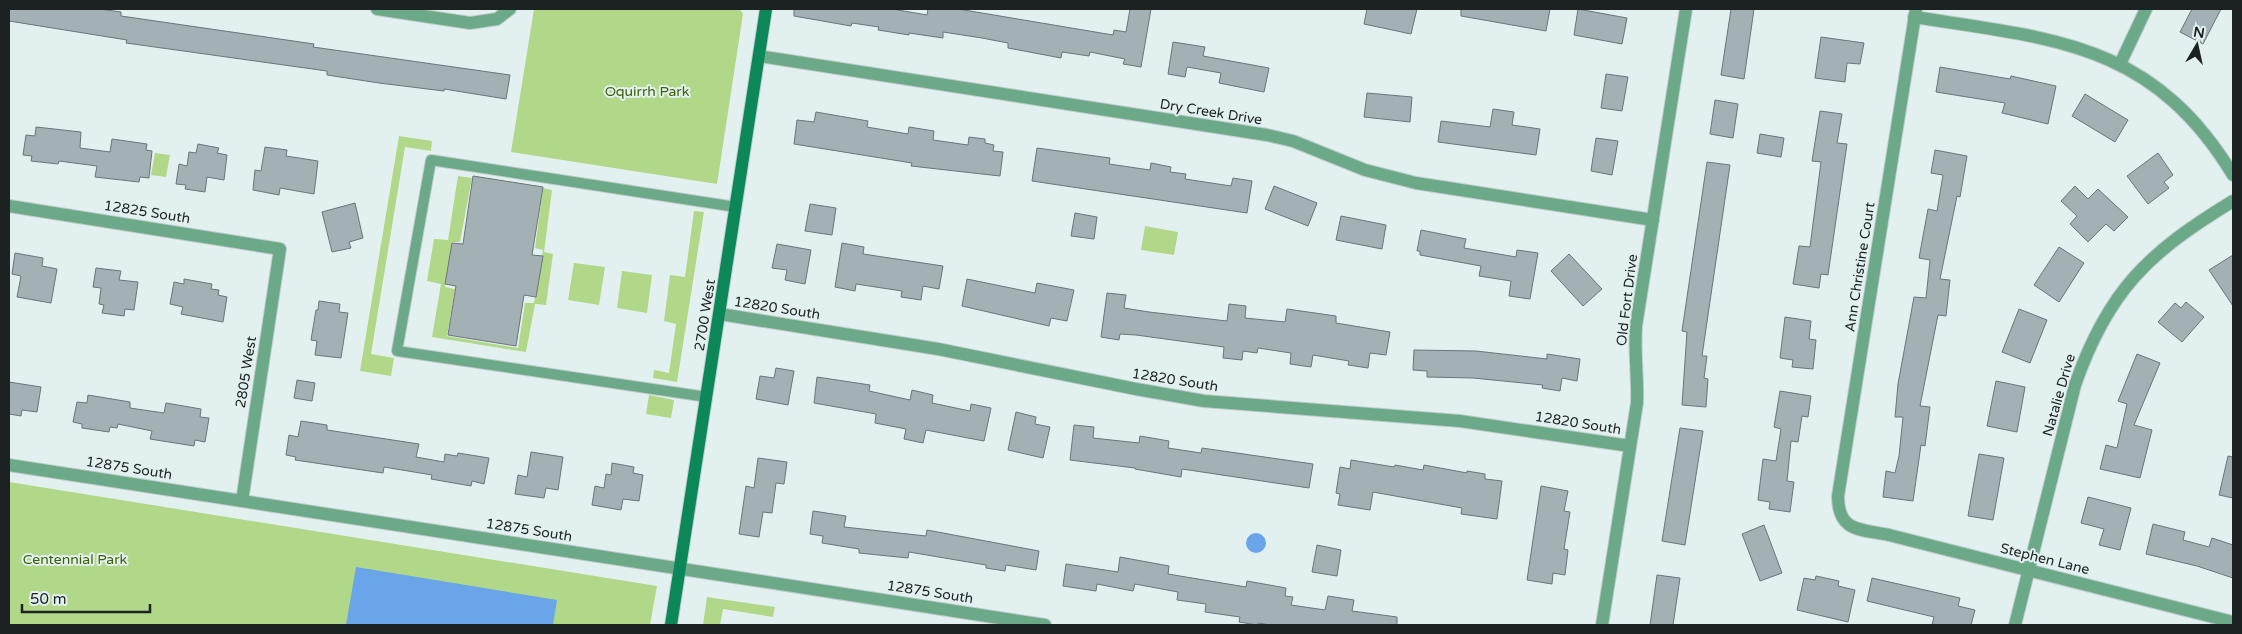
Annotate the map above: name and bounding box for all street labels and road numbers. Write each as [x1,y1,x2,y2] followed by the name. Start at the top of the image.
[1159,96,1263,128] street label: Dry Creek Drive
[103,197,191,227] street label: 12825 South
[1841,200,1879,333] street label: Ann Christine Court
[1613,253,1641,347] street label: Old Fort Drive
[691,277,719,352] street label: 2700 West
[733,293,821,323] street label: 12820 South
[232,334,260,409] street label: 2805 West
[2039,352,2079,438] street label: Natalie Drive
[1131,365,1219,395] street label: 12820 South
[1534,408,1622,438] street label: 12820 South
[85,453,173,483] street label: 12875 South
[485,515,573,545] street label: 12875 South
[1999,540,2091,578] street label: Stephen Lane
[886,577,974,607] street label: 12875 South

